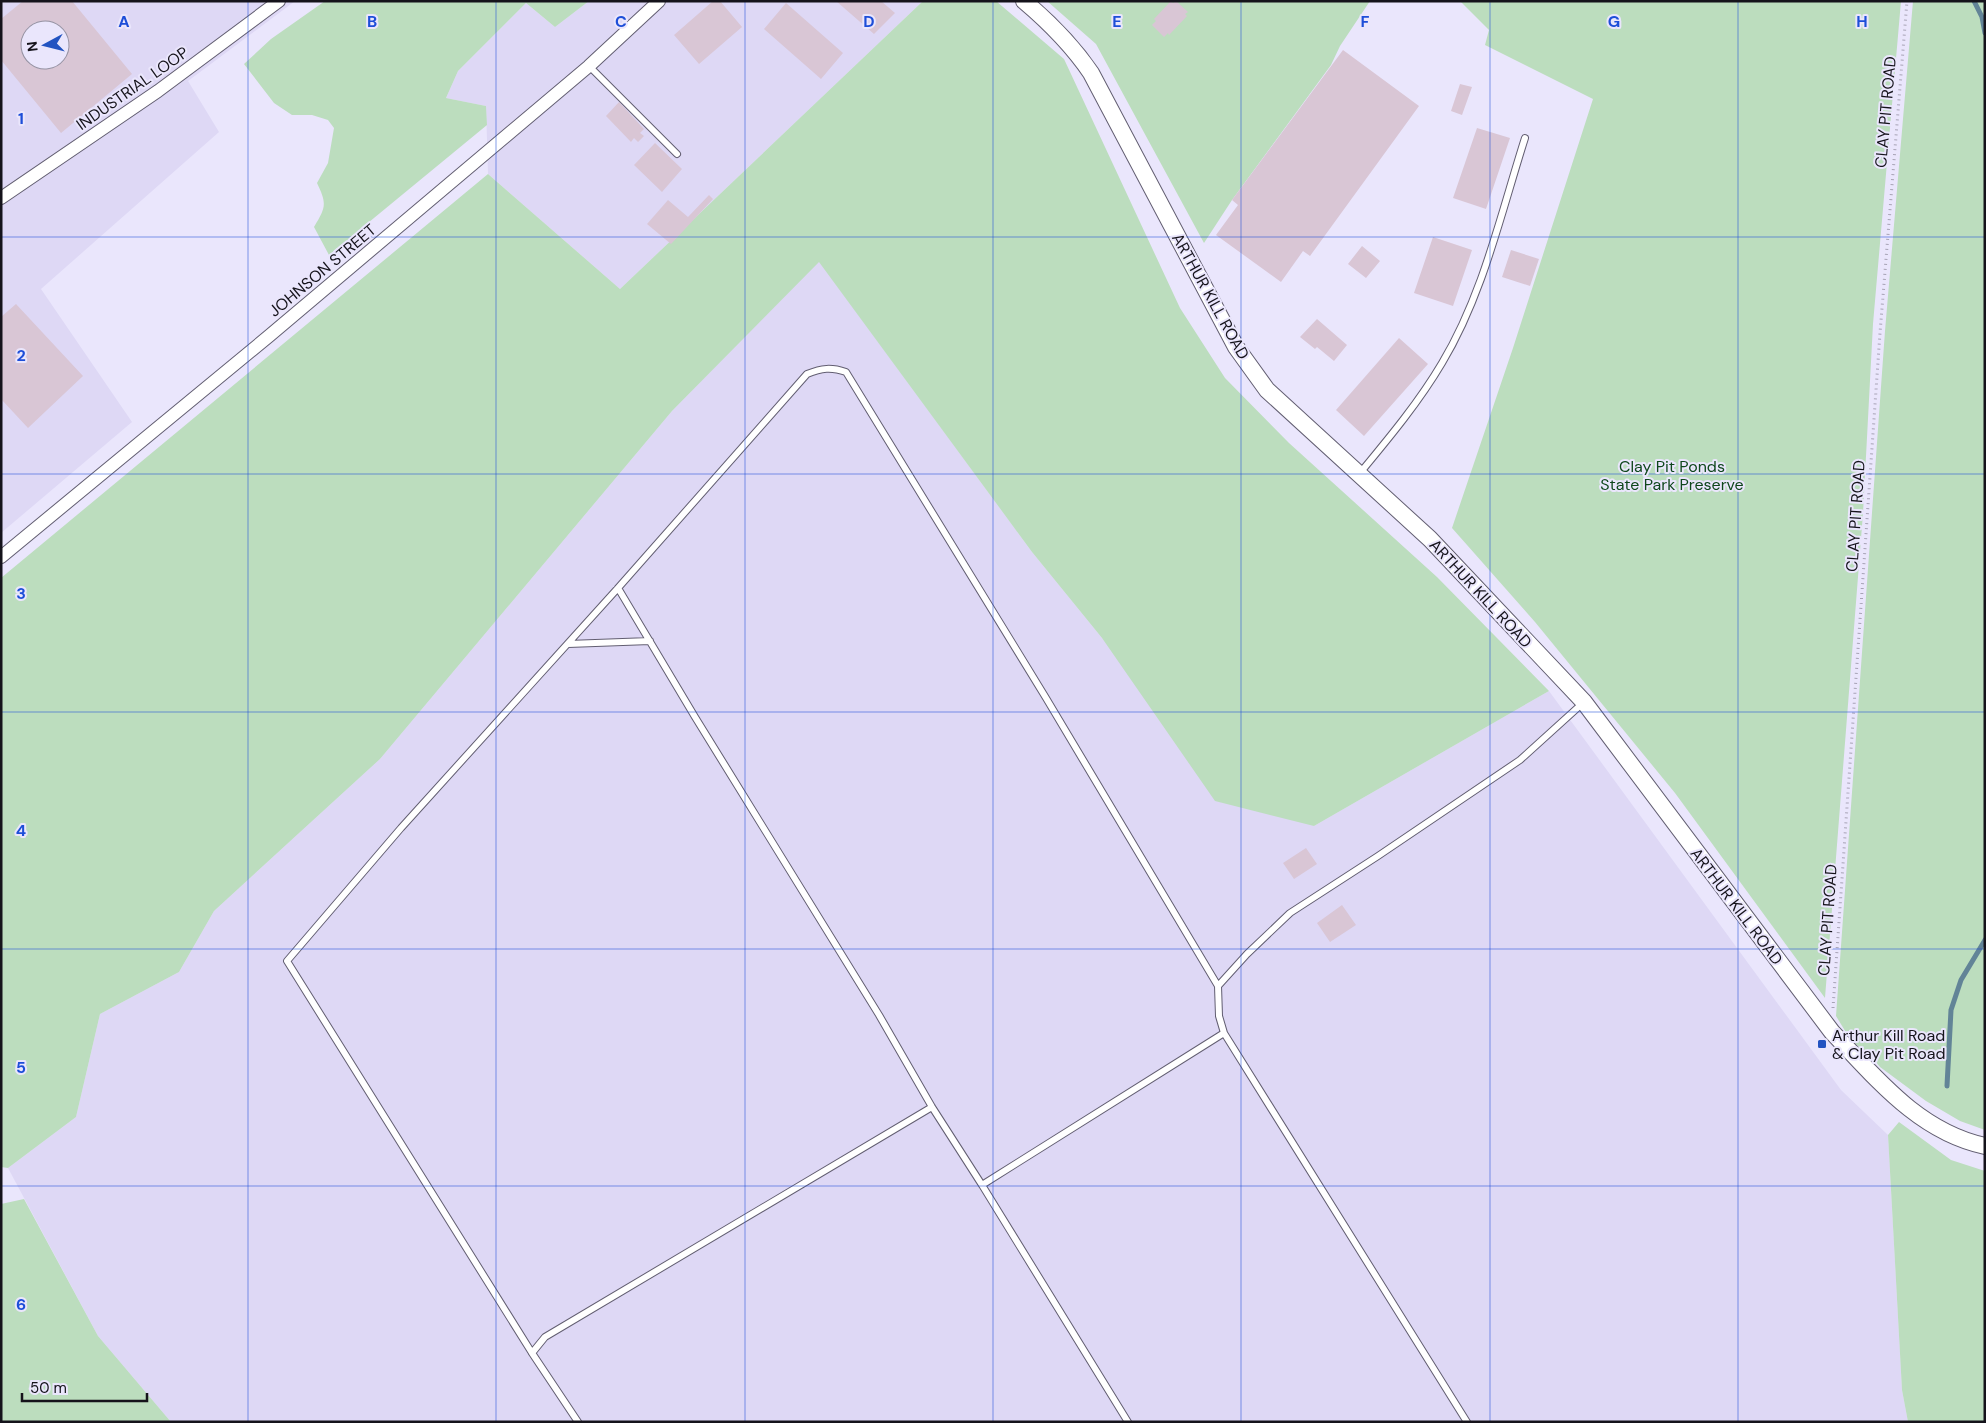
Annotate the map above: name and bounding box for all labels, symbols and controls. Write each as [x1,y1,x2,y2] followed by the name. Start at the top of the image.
[118,11,130,32] text: A
[367,11,377,32] text: B
[615,11,627,32] text: C
[863,11,875,32] text: D
[1112,11,1122,32] text: E
[1361,11,1370,32] text: F
[1608,11,1620,32] text: G
[1856,11,1868,32] text: H
[20,20,70,70] north arrow
[23,40,42,53] text: N
[72,42,192,135] street label: INDUSTRIAL LOOP
[1870,55,1901,169] street label: CLAY PIT ROAD
[18,108,24,129] text: 1
[264,219,380,321] street label: JOHNSON STREET
[1167,229,1254,363] street label: ARTHUR KILL ROAD
[16,345,26,366] text: 2
[1600,456,1744,495] park label: Clay Pit Ponds State Park Preserve
[1841,460,1870,573] street label: CLAY PIT ROAD
[1425,535,1536,652] street label: ARTHUR KILL ROAD
[16,583,26,604] text: 3
[16,820,26,841] text: 4
[1686,844,1787,969] street label: ARTHUR KILL ROAD
[1813,864,1842,977] street label: CLAY PIT ROAD
[1832,1025,1946,1064] place label: Arthur Kill Road & Clay Pit Road
[1816,1038,1828,1050] marker: Arthur Kill Road & Clay Pit Road
[16,1057,26,1078] text: 5
[16,1294,26,1315] text: 6
[22,1370,148,1402] scale bar
[30,1378,67,1398] text: 50 m

